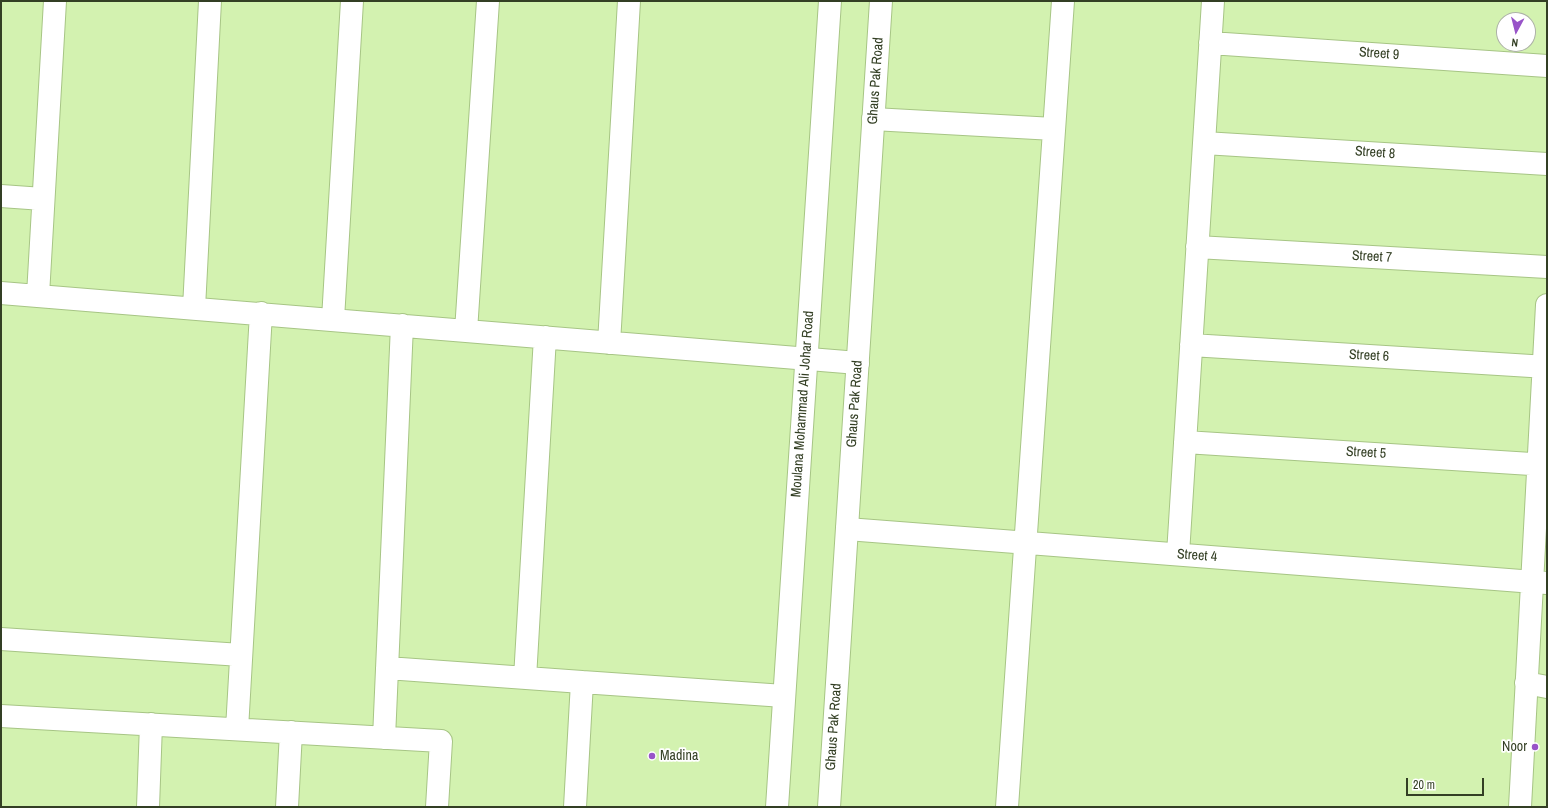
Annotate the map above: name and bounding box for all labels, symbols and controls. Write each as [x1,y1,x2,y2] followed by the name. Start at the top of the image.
[1496,12,1536,52] north arrow
[1511,36,1519,50] text: N
[865,37,887,125] street label: Ghaus Pak Road
[1358,44,1400,64] street label: Street 9
[1354,143,1396,163] street label: Street 8
[1351,248,1393,266] street label: Street 7
[788,310,818,498] street label: Moulana Mohammad Ali Johar Road
[1348,347,1390,365] street label: Street 6
[844,360,866,448] street label: Ghaus Pak Road
[1345,444,1387,462] street label: Street 5
[1176,546,1218,566] street label: Street 4
[823,683,845,771] street label: Ghaus Pak Road
[1502,739,1527,755] place label: Noor
[1530,742,1540,752] marker: Noor
[660,748,698,764] place label: Madina
[647,751,657,761] marker: Madina
[1408,770,1486,796] scale bar
[1413,777,1435,793] text: 20 m

